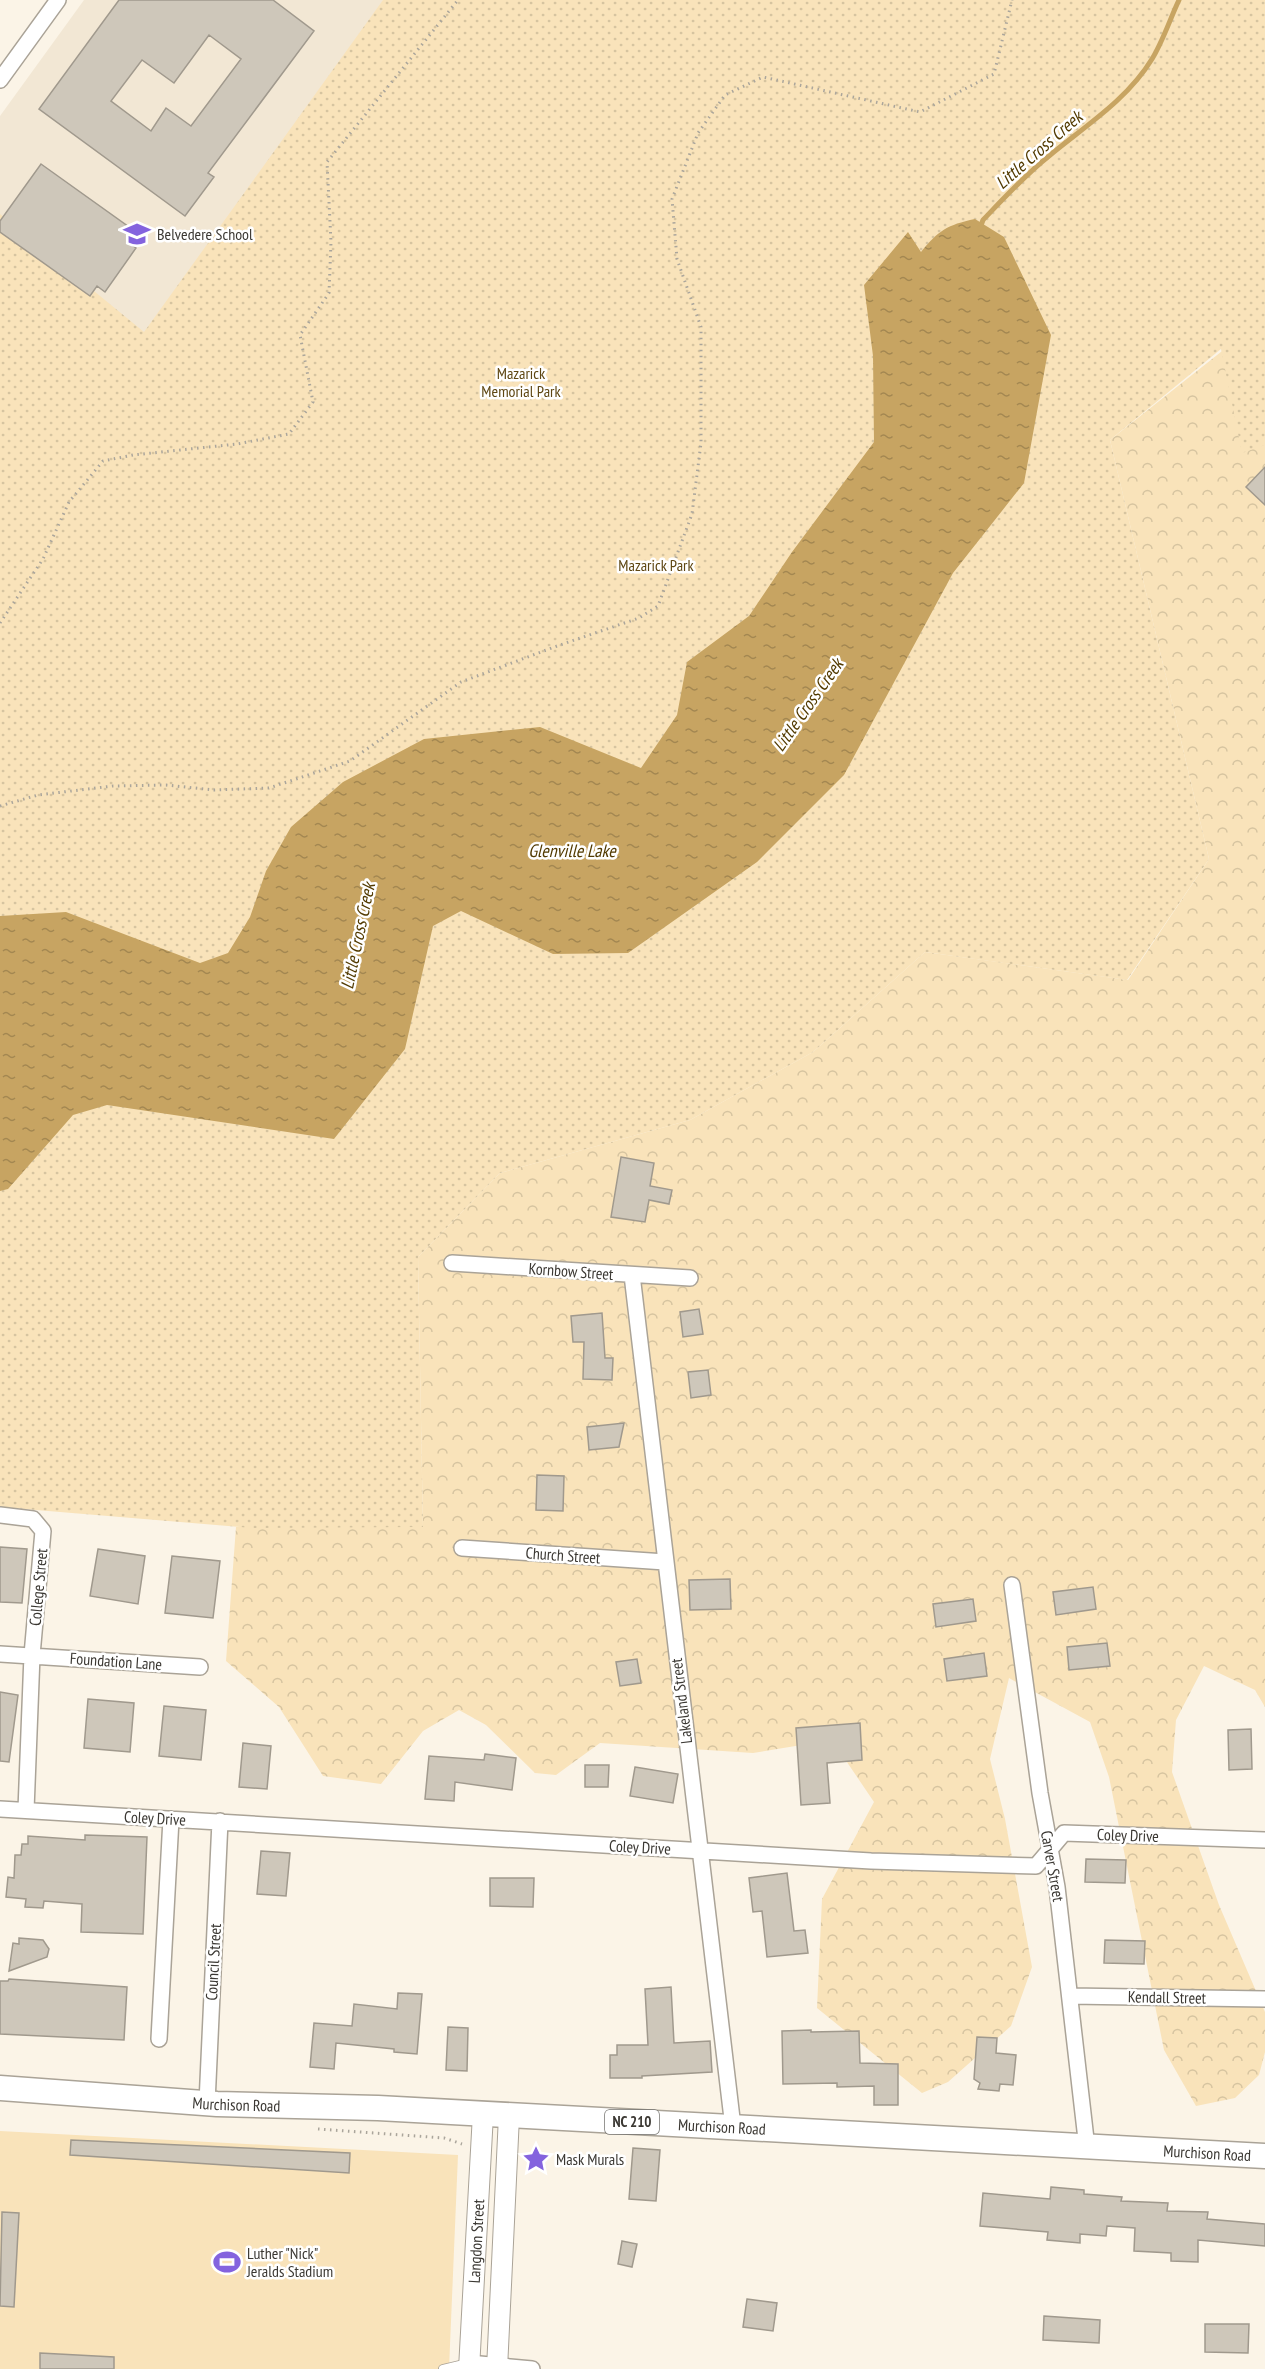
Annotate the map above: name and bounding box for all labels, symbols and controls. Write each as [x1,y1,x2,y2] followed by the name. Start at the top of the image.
[990,104,1089,194] water label: Little Cross Creek
[122,219,152,249] school or university icon: Belvedere School
[157,224,253,244] place label: Belvedere School
[481,363,561,401] park label: Mazarick Memorial Park
[618,555,694,575] park label: Mazarick Park
[767,652,849,756] water label: Little Cross Creek
[528,839,617,862] water label: Glenville Lake
[335,879,380,991] water label: Little Cross Creek
[528,1258,615,1284] street label: Kornbow Street
[525,1542,602,1568] street label: Church Street
[25,1547,51,1627] street label: College Street
[69,1648,163,1674] street label: Foundation Lane
[666,1656,696,1745] street label: Lakeland Street
[124,1806,186,1830] street label: Coley Drive
[1097,1824,1159,1846] street label: Coley Drive
[1037,1829,1069,1904] street label: Carver Street
[609,1835,671,1859] street label: Coley Drive
[201,1922,225,2001] street label: Council Street
[1128,1986,1207,2008] street label: Kendall Street
[192,2092,281,2116] street label: Murchison Road
[605,2110,659,2134] road number: NC 210
[677,2114,766,2139] street label: Murchison Road
[1163,2141,1252,2165] street label: Murchison Road
[521,2144,551,2174] place icon: Mask Murals
[556,2149,624,2169] place label: Mask Murals
[464,2198,488,2284] street label: Langdon Street
[246,2243,333,2281] place label: Luther "Nick" Jeralds Stadium
[212,2247,242,2277] sports icon: Luther "Nick" Jeralds Stadium

